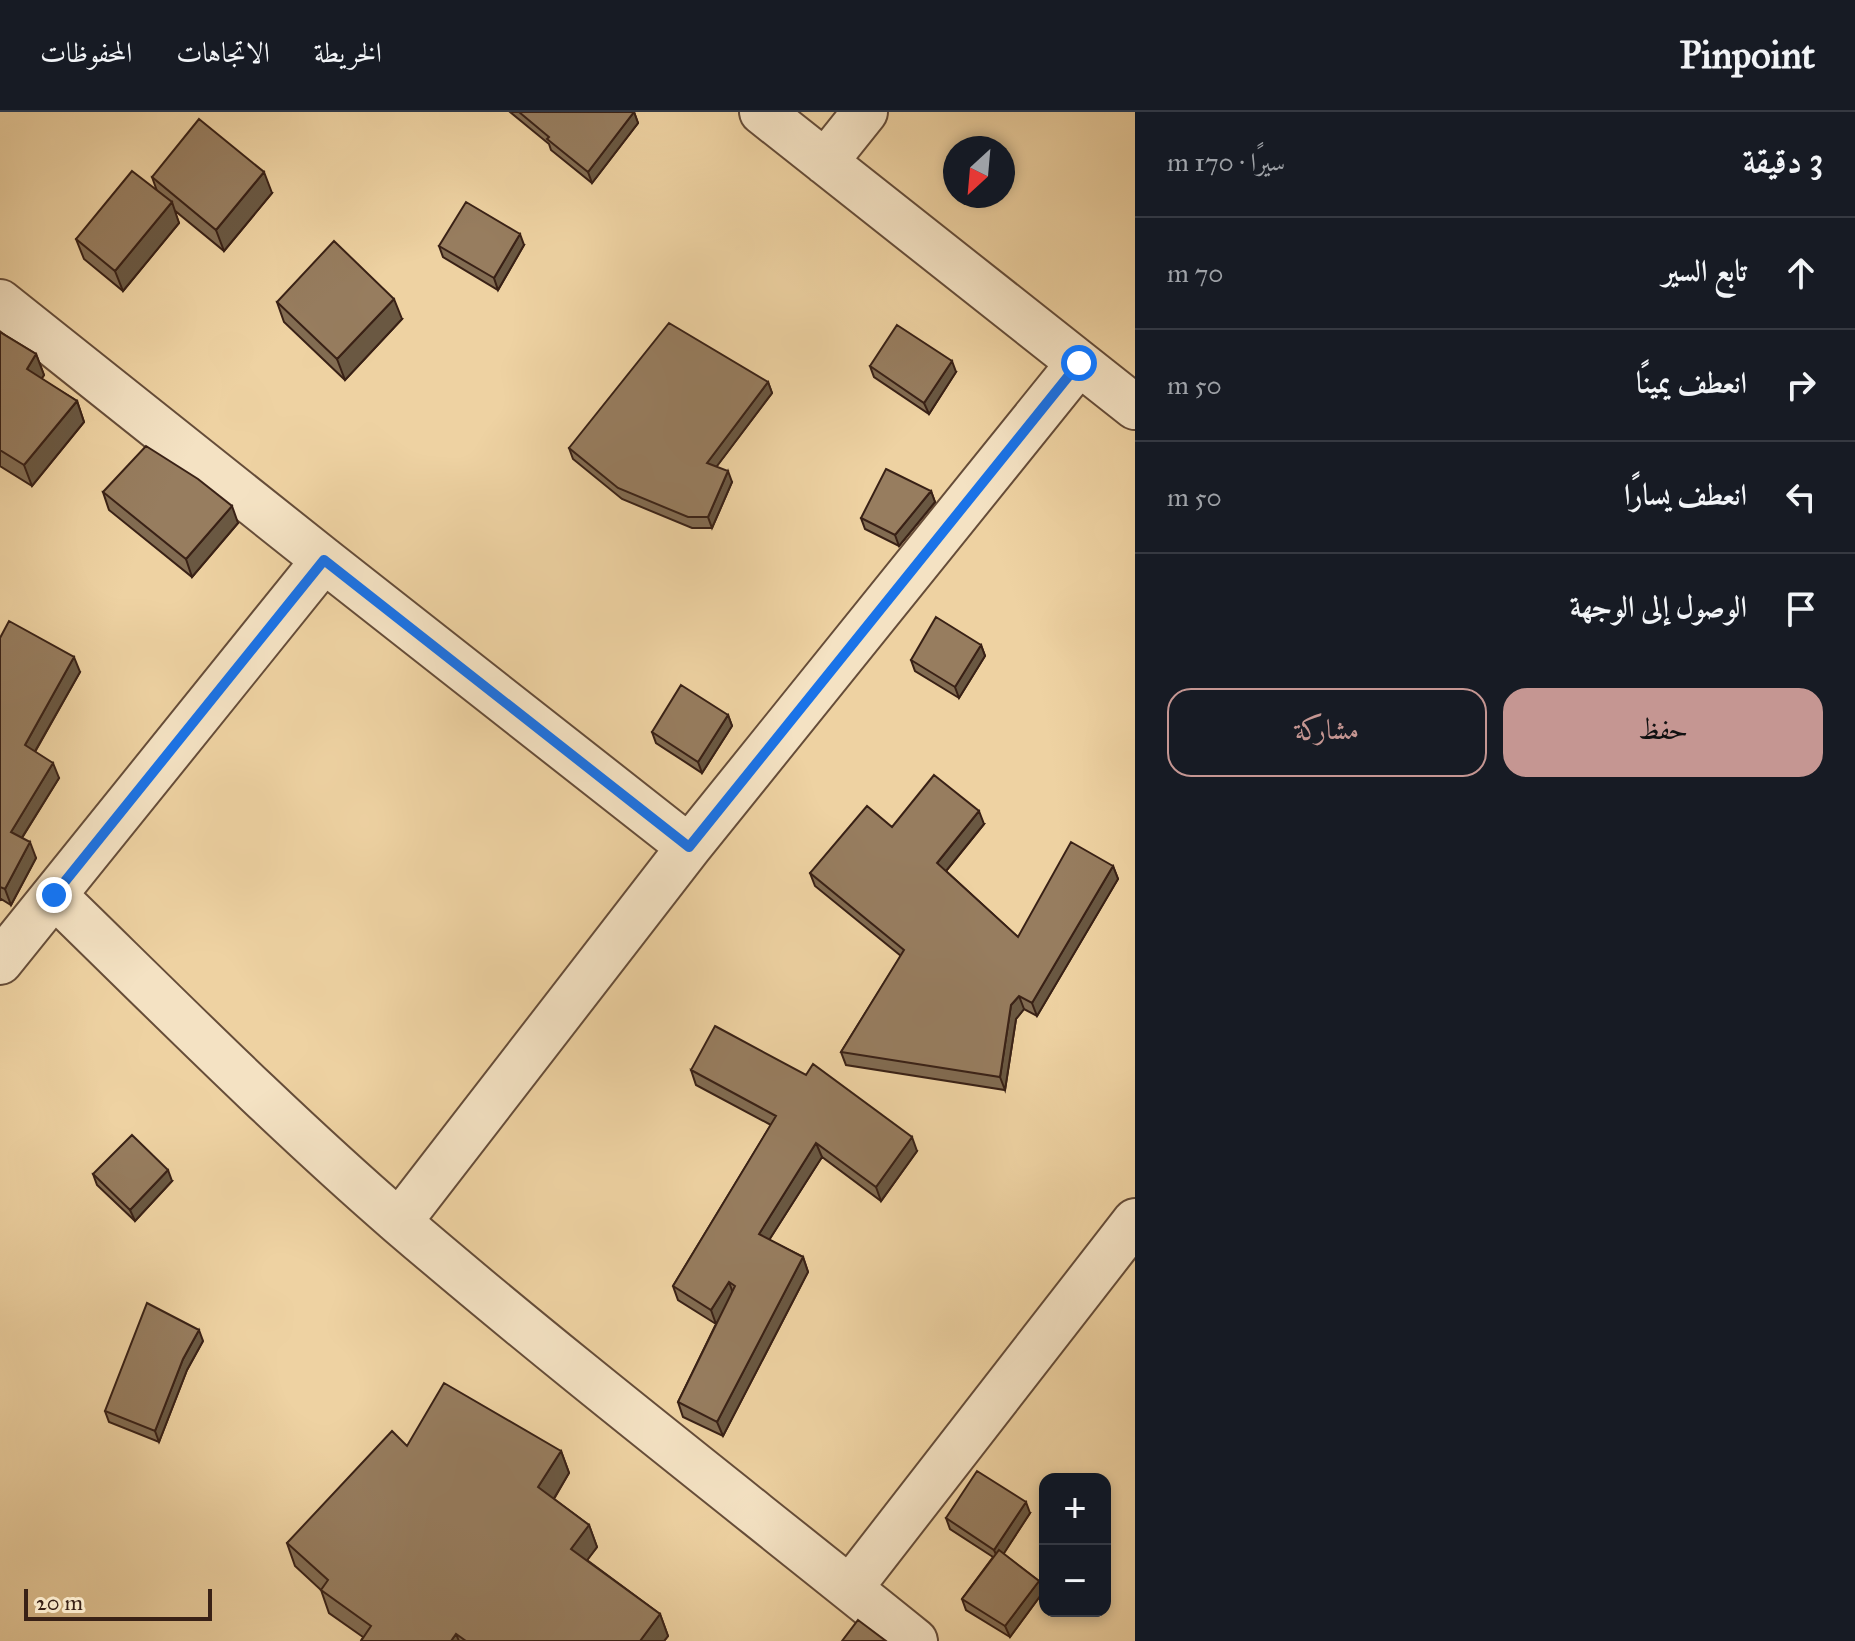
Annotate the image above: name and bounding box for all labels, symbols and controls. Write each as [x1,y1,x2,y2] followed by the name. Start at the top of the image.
[1679,32,1815,78] text: Pinpoint
[40,35,132,70] text: المحفوظات
[176,35,270,70] text: الاتجاهات
[314,35,382,70] text: الخريطة
[943,136,1015,208] north arrow
[1743,140,1823,181] text: 3 دقيقة
[1167,146,1285,178] text: سيرًا · 170 m
[1779,251,1823,295] icon: ahead
[1662,253,1747,289] text: تابع السير
[1167,257,1223,289] text: 70 m
[1061,345,1097,381] route start
[1779,363,1823,407] icon: right
[1636,365,1747,401] text: انعطف يمينًا
[1167,369,1222,401] text: 50 m
[1779,475,1823,519] icon: left
[1624,477,1747,513] text: انعطف يسارًا
[1167,481,1222,513] text: 50 m
[1779,587,1823,631] icon: arrive
[1570,589,1747,625] text: الوصول إلى الوجهة
[1167,688,1487,777] button: مشاركة
[1503,688,1823,777] button: حفظ
[36,877,72,913] route end
[1039,1473,1111,1617] map controls
[1039,1473,1111,1545] button: +
[1039,1545,1111,1617] button: −
[24,1585,212,1621] scale bar
[36,1589,83,1616] text: 20 m

